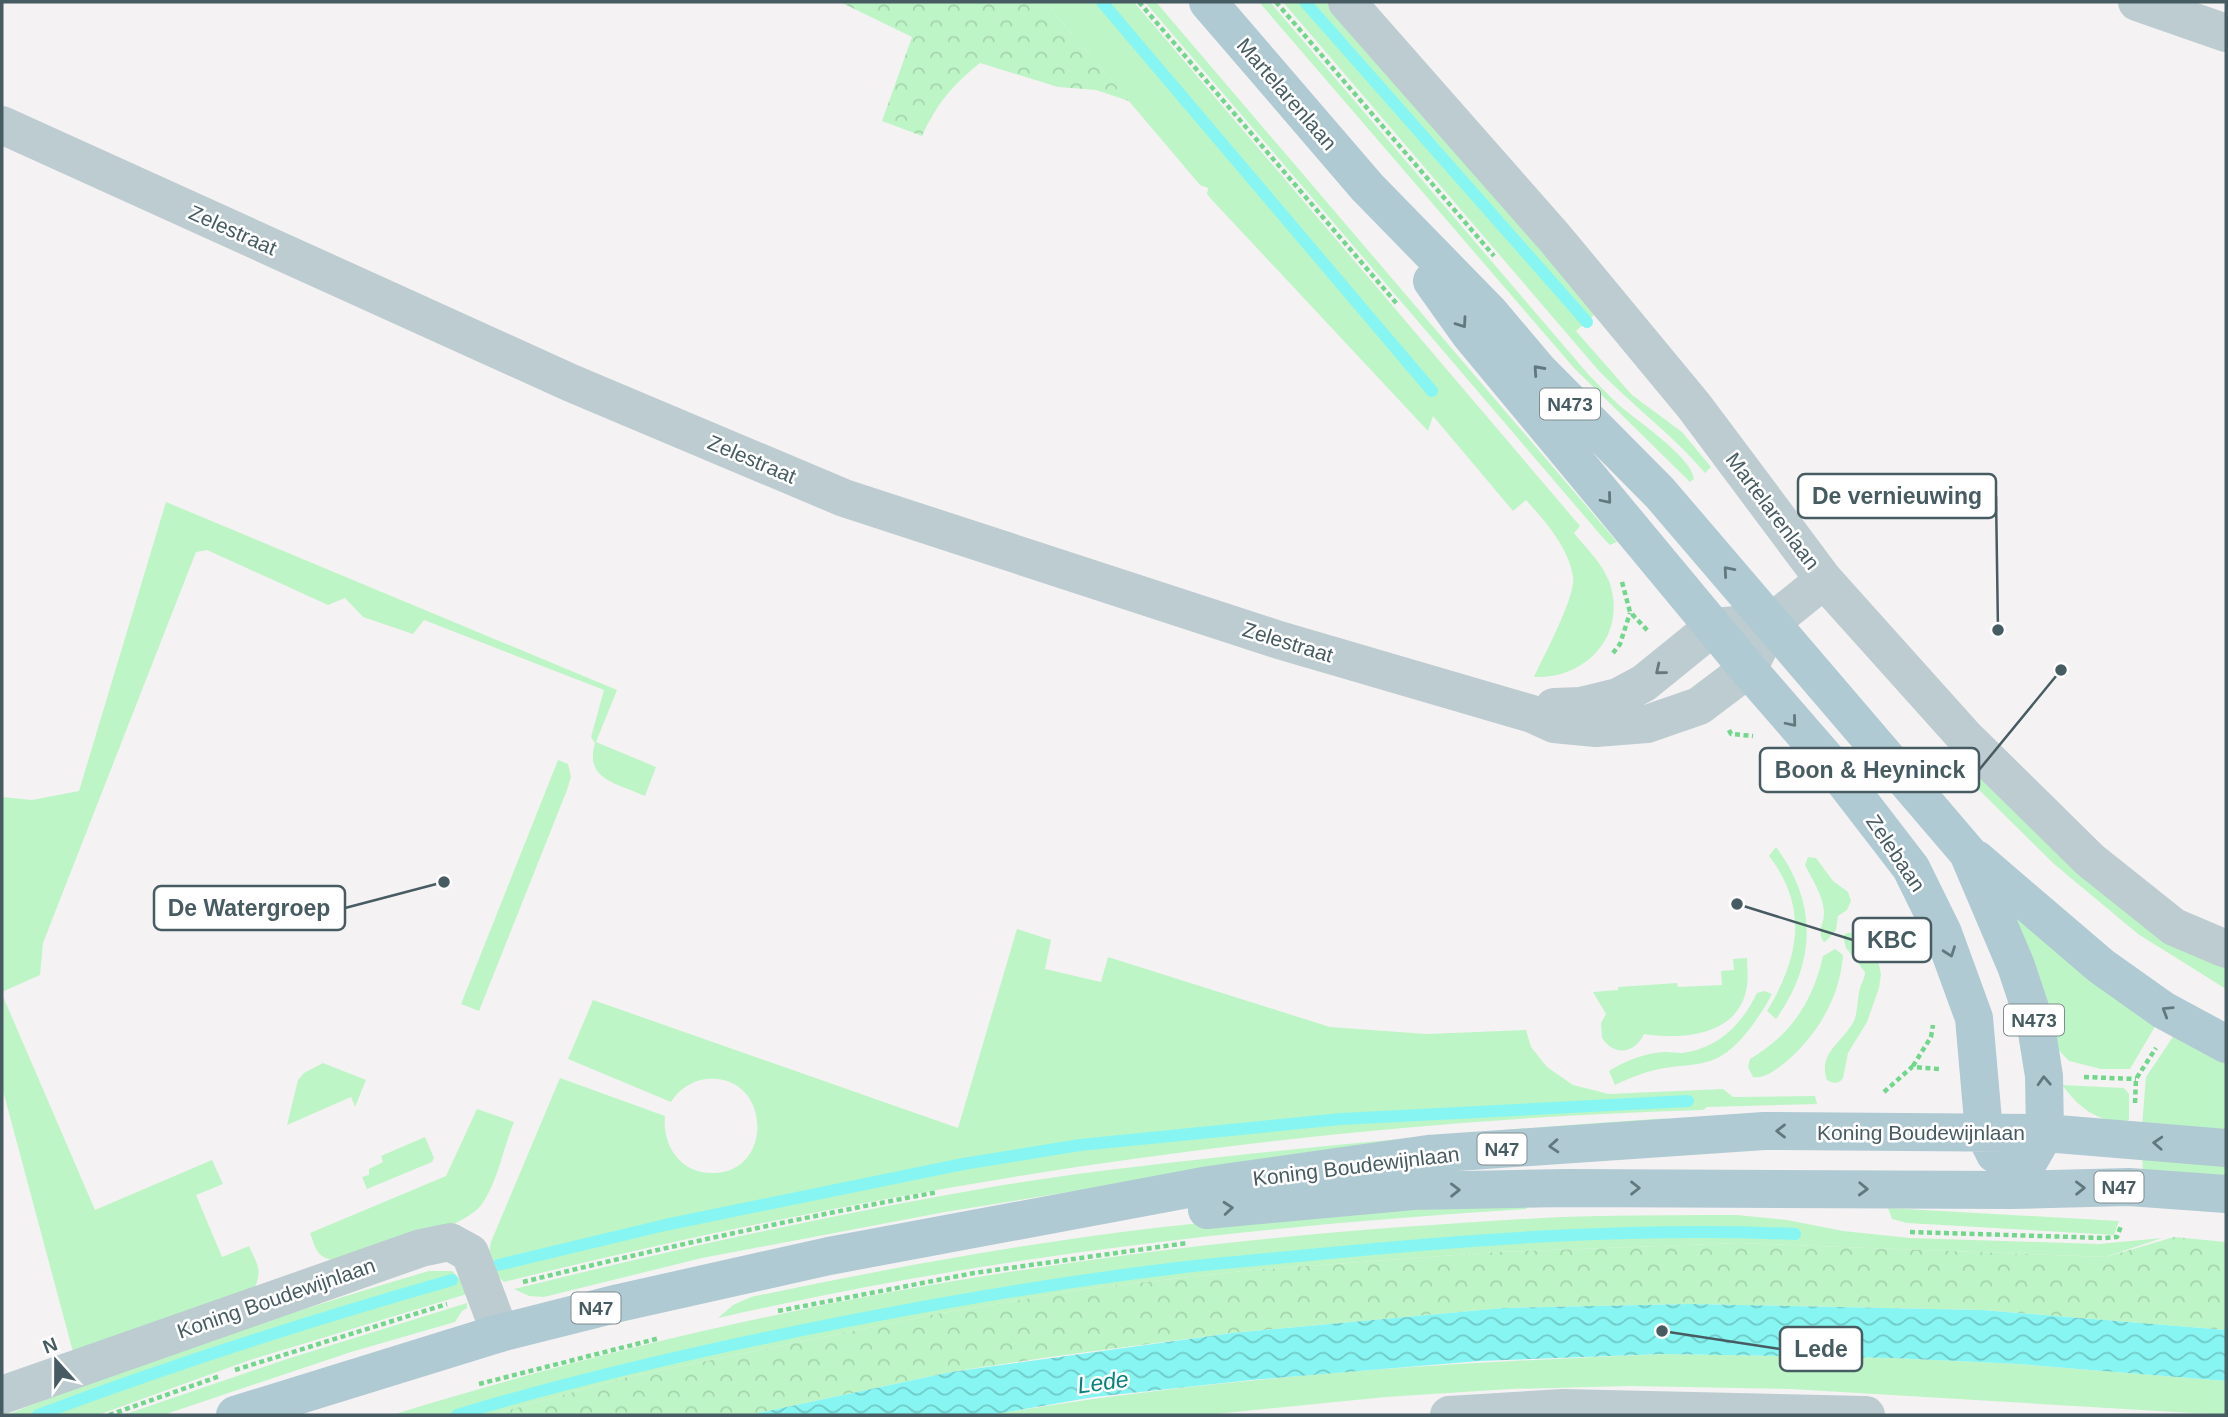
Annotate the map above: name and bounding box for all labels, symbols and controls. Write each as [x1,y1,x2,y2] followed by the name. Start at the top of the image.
[1232,34,1342,154] street label: Martelarenlaan
[186,201,280,260] street label: Zelestraat
[1454,315,1466,328] one-way arrow
[1534,365,1546,378] one-way arrow
[1540,388,1600,420] road number: N473
[705,430,800,488] street label: Zelestraat
[1722,448,1824,574] street label: Martelarenlaan
[1798,474,1996,518] callout: De vernieuwing
[1812,483,1982,509] text: De vernieuwing
[1598,491,1611,504] one-way arrow
[1724,566,1736,579] one-way arrow
[1240,617,1336,667] street label: Zelestraat
[1655,662,1668,674] one-way arrow
[1784,713,1796,726] one-way arrow
[1760,748,1979,792] callout: Boon & Heyninck
[1775,757,1965,783] text: Boon & Heyninck
[1862,810,1930,896] street label: Zelebaan
[154,886,345,930] callout: De Watergroep
[168,895,330,921] text: De Watergroep
[1853,918,1931,962] callout: KBC
[1867,927,1917,953] text: KBC
[1942,945,1956,957] one-way arrow
[2004,1004,2064,1036] road number: N473
[2161,1007,2174,1020] one-way arrow
[2036,1075,2051,1086] one-way arrow
[1817,1121,2025,1144] street label: Koning Boudewijnlaan
[1775,1123,1786,1139] one-way arrow
[1478,1134,1526,1164] road number: N47
[2152,1135,2163,1150] one-way arrow
[1548,1138,1559,1153] one-way arrow
[1251,1142,1461,1190] street label: Koning Boudewijnlaan
[2094,1172,2144,1203] road number: N47
[1631,1180,1641,1196] one-way arrow
[2076,1180,2086,1196] one-way arrow
[1858,1182,1869,1197] one-way arrow
[1450,1183,1461,1198] one-way arrow
[1223,1201,1234,1216] one-way arrow
[174,1253,378,1343] street label: Koning Boudewijnlaan
[572,1292,620,1324] road number: N47
[21,1326,91,1396] north arrow
[1780,1327,1862,1371] callout: Lede
[40,1333,60,1358] text: N
[1794,1336,1848,1362] text: Lede
[1076,1366,1130,1398] water label: Lede

